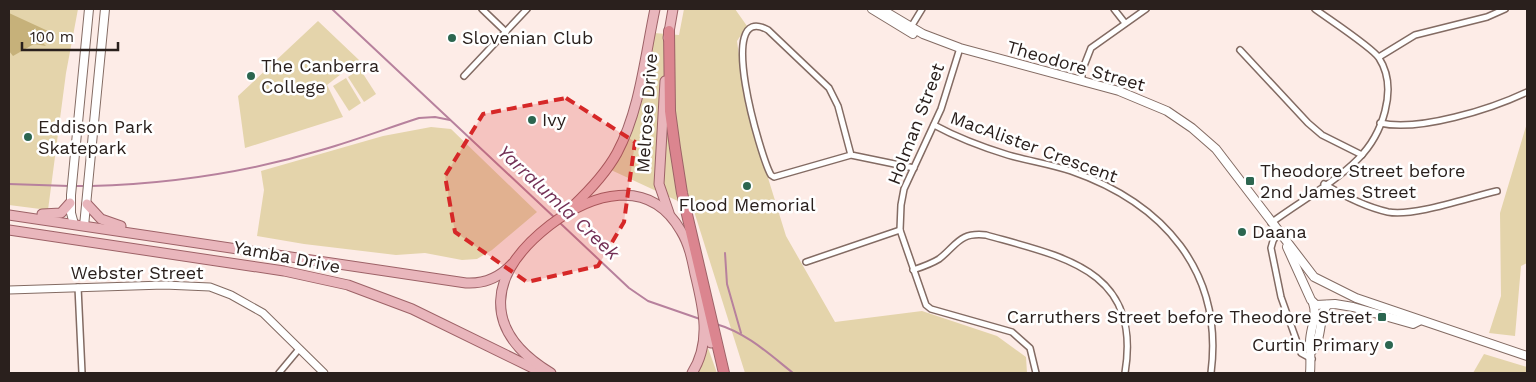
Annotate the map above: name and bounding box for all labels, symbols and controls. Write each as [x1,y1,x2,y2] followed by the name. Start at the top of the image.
[22,20,119,52] scale bar
[462,27,593,48] place label: Slovenian Club
[30,28,74,46] text: 100 m
[446,32,458,44] marker: Slovenian Club
[1005,36,1148,95] street label: Theodore Street
[632,52,661,173] street label: Melrose Drive
[261,55,379,97] place label: The Canberra College
[883,60,948,187] street label: Holman Street
[245,70,257,82] marker: The Canberra College
[948,106,1121,187] street label: MacAlister Crescent
[542,109,567,130] place label: Ivy
[526,114,538,126] marker: Ivy
[38,116,153,158] place label: Eddison Park Skatepark
[22,131,34,143] marker: Eddison Park Skatepark
[493,140,625,265] water label: Yarralumla Creek
[1260,160,1465,202] place label: Theodore Street before 2nd James Street
[1244,175,1256,187] marker: Theodore Street before 2nd James Street
[741,180,753,192] marker: Flood Memorial
[679,194,816,215] place label: Flood Memorial
[1252,221,1307,242] place label: Daana
[1236,226,1248,238] marker: Daana
[232,236,342,277] street label: Yamba Drive
[70,262,204,283] street label: Webster Street
[1007,306,1372,327] place label: Carruthers Street before Theodore Street
[1376,311,1388,323] marker: Carruthers Street before Theodore Street
[1252,334,1380,355] place label: Curtin Primary
[1383,339,1395,351] marker: Curtin Primary

